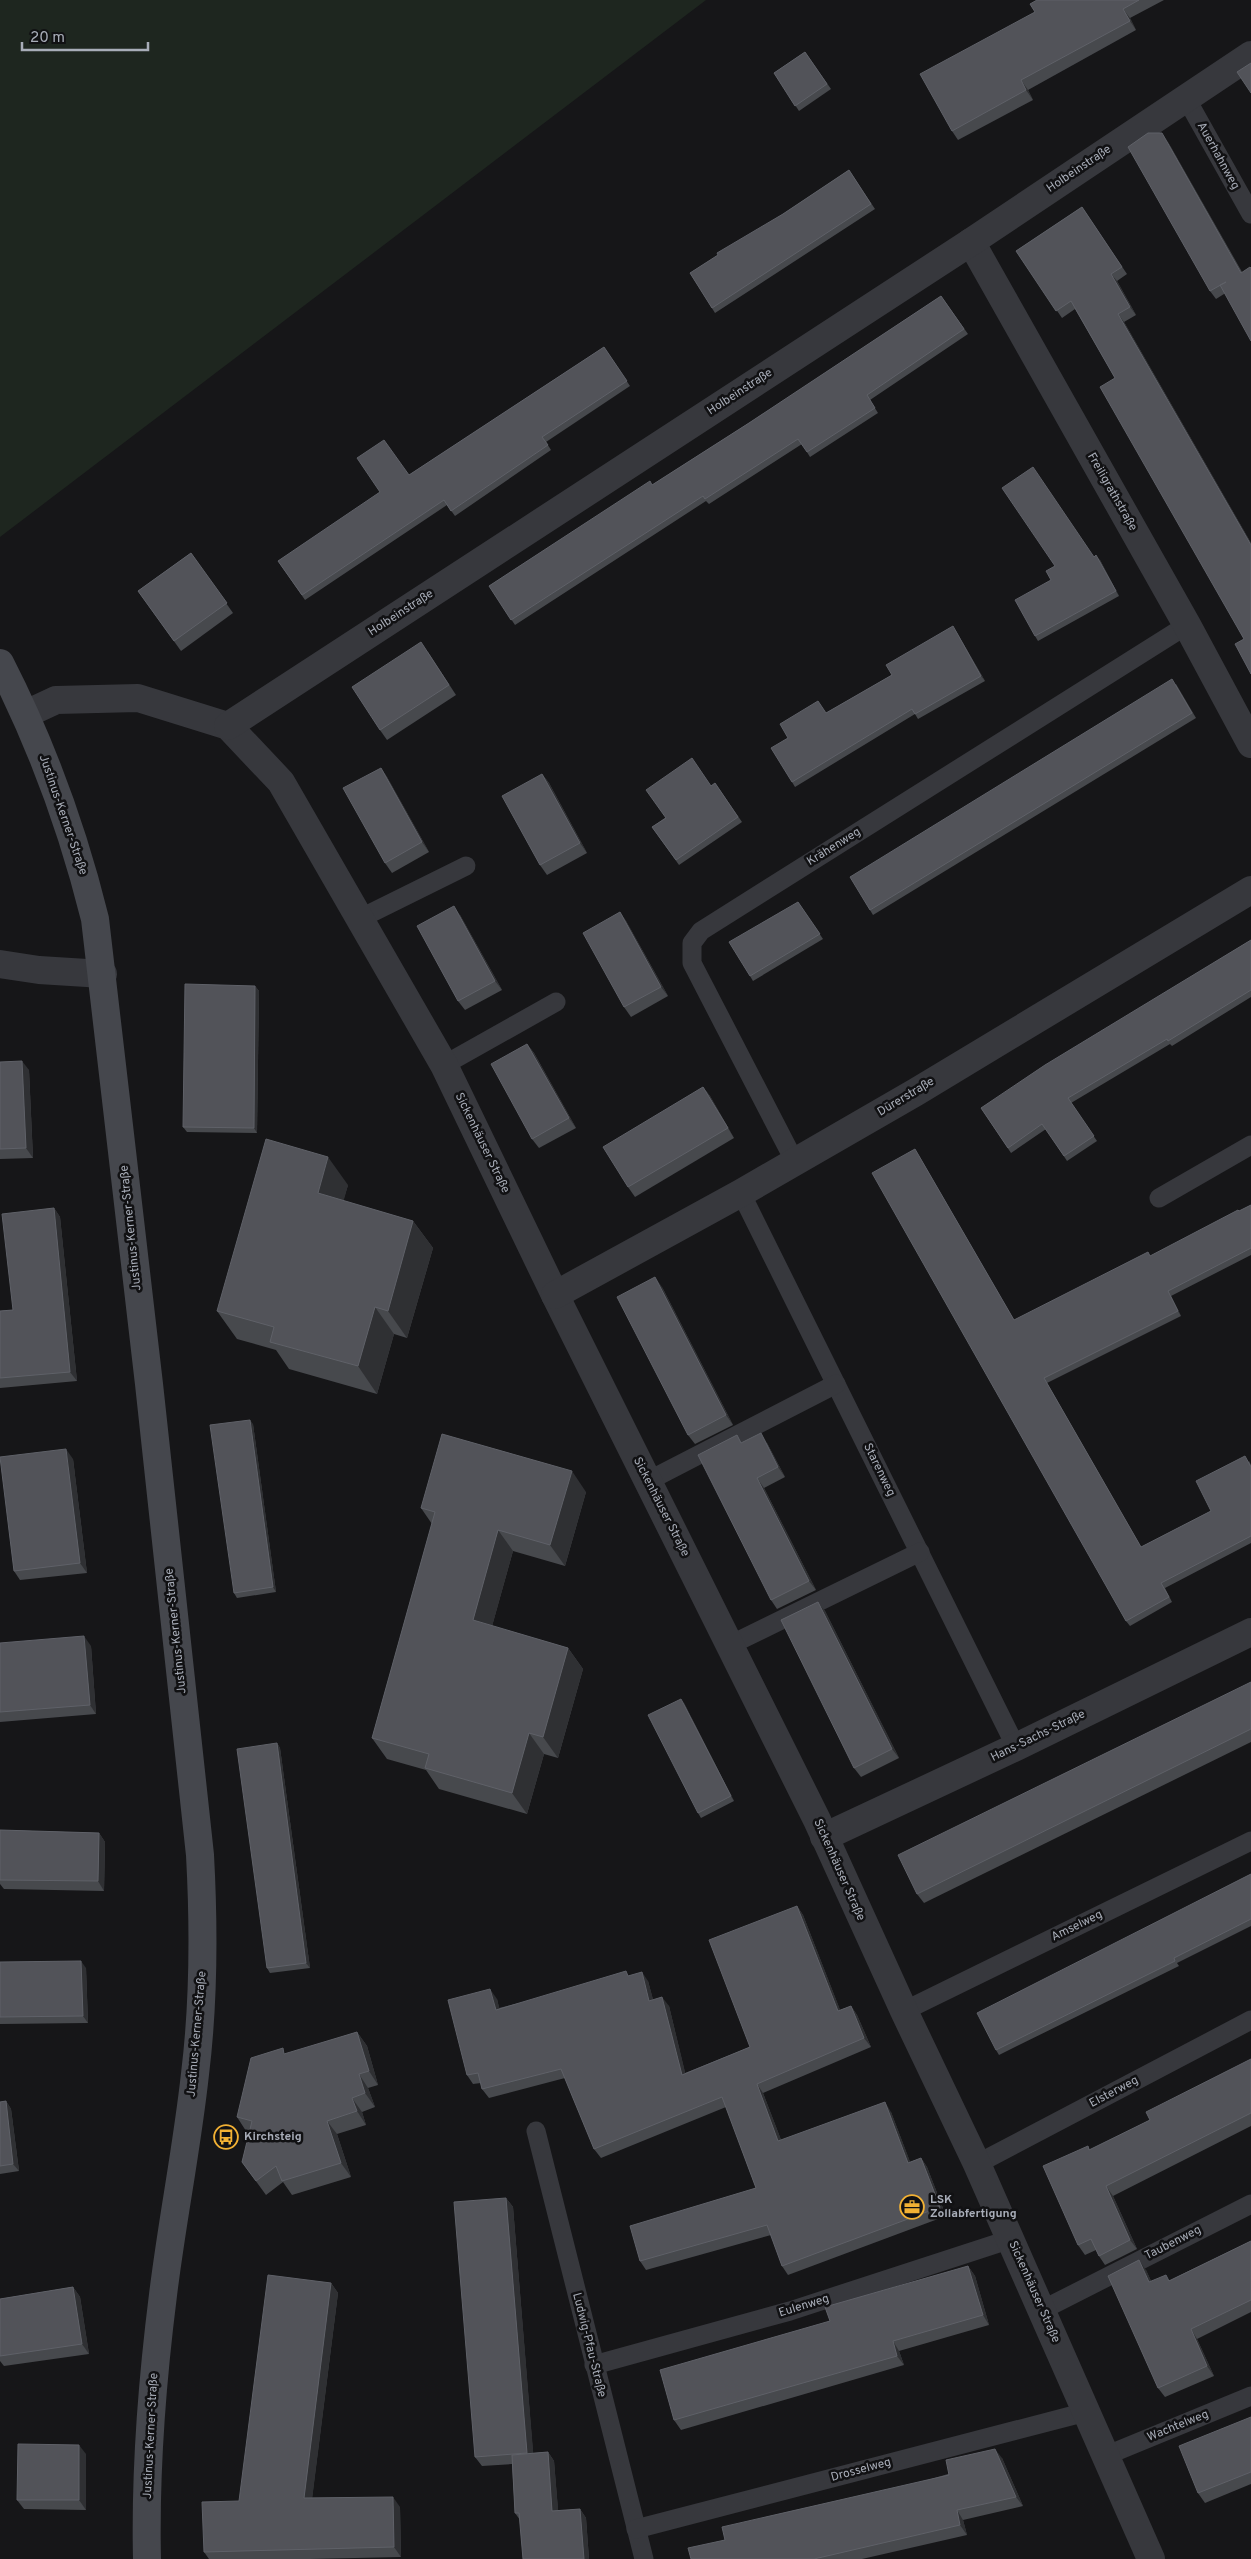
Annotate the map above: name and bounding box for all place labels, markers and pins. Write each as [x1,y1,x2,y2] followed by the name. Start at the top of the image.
[213,2124,239,2150] bus stop icon: Kirchsteig
[244,2129,302,2145] place label: Kirchsteig
[930,2192,1017,2222] place label: LSK Zollabfertigung
[899,2194,925,2220] office icon: LSK Zollabfertigung

